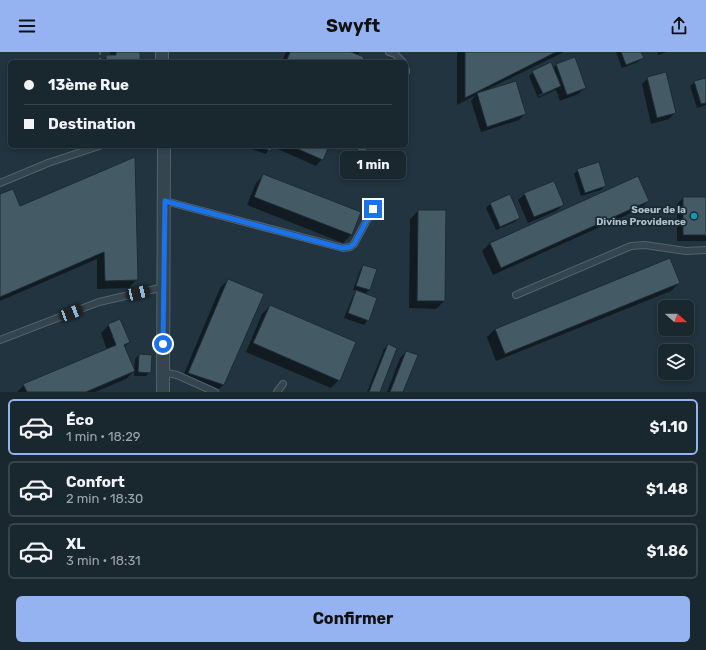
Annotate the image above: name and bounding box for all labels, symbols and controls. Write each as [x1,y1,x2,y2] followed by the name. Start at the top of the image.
[16,15,38,37] icon: menu
[326,15,380,37] text: Swyft
[668,15,690,37] icon: share
[48,76,129,94] text: 13ème Rue
[48,115,136,133] text: Destination
[340,151,406,179] callout: 1 min
[356,157,390,172] text: 1 min
[364,200,382,218] route end
[596,204,686,228] place label: Soeur de la Divine Providence
[689,211,699,221] marker: Soeur de la Divine Providence
[125,284,151,302] car
[658,300,694,336] north arrow
[658,300,694,380] map controls
[58,303,84,323] car
[154,335,172,353] route start
[658,344,694,380] button: layers
[18,409,54,445] icon: car
[66,411,94,429] text: Éco
[650,418,688,436] text: $1.10
[66,429,141,444] text: 1 min · 18:29
[18,471,54,507] icon: car
[66,473,125,491] text: Confort
[646,480,688,498] text: $1.48
[66,491,143,506] text: 2 min · 18:30
[18,533,54,569] icon: car
[66,535,85,553] text: XL
[646,542,688,560] text: $1.86
[66,553,141,568] text: 3 min · 18:31
[16,596,690,642] button: Confirmer

